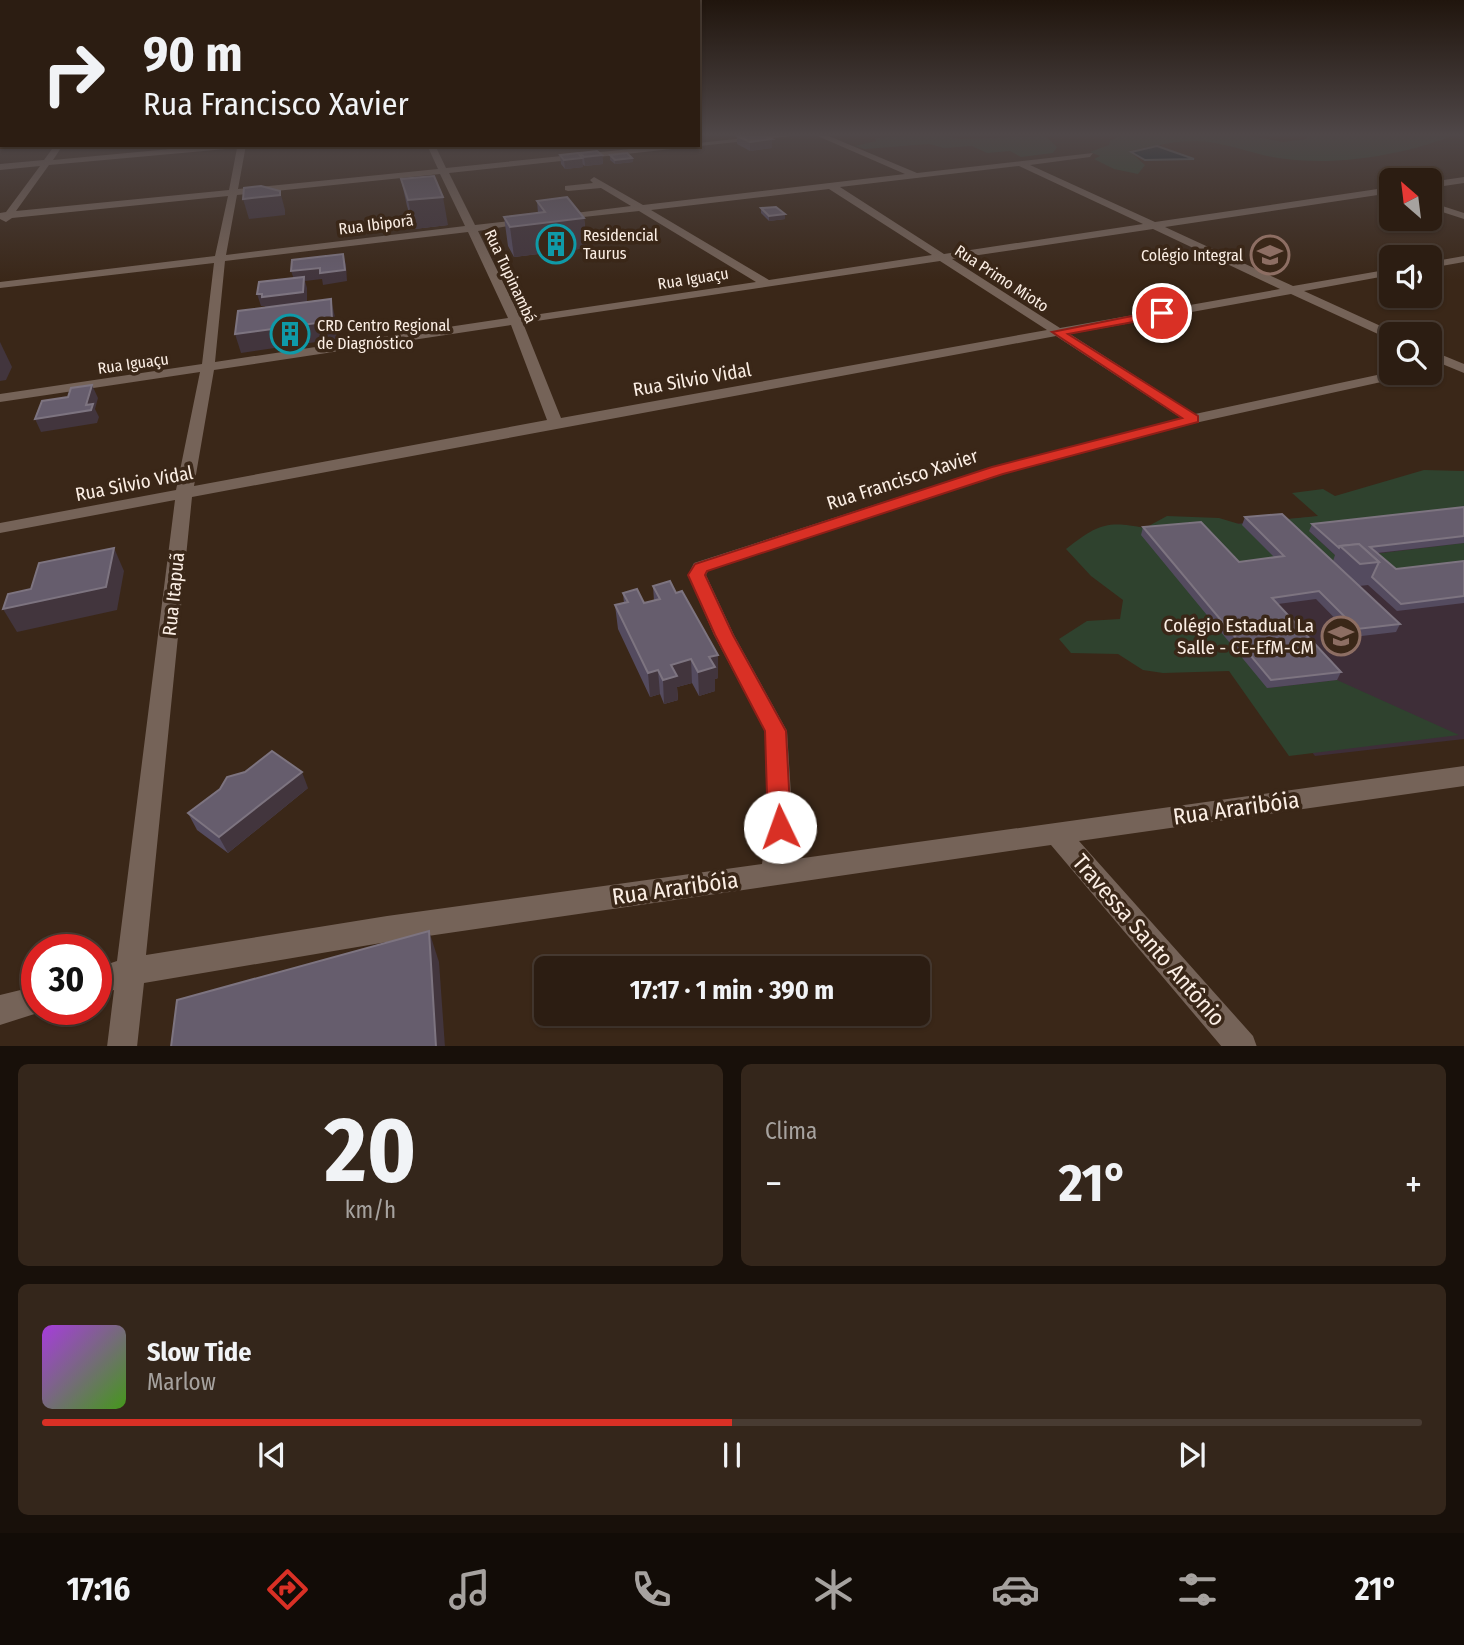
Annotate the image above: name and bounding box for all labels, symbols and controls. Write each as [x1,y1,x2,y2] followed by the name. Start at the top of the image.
[143,25,243,84] text: 90 m
[28,28,119,119] icon: right
[143,85,409,123] text: Rua Francisco Xavier
[1379,168,1442,231] north arrow
[1379,168,1442,385] map controls
[338,210,415,239] street label: Rua Ibiporã
[535,223,577,265] building icon: Residencial Taurus
[481,226,541,326] street label: Rua Tupinambá
[583,226,658,263] place label: Residencial Taurus
[1249,234,1291,276] school or university icon: Colégio Integral
[951,241,1052,316] street label: Rua Primo Mioto
[1379,245,1442,308] button: sound
[1141,246,1243,265] place label: Colégio Integral
[656,264,730,293] street label: Rua Iguaçu
[1132,283,1192,343] pin
[1143,294,1181,332] icon: arrive
[269,313,311,355] building icon: CRD Centro Regional de Diagnóstico
[317,316,450,353] place label: CRD Centro Regional de Diagnóstico
[1379,322,1442,385] button: search
[96,349,170,378] street label: Rua Iguaçu
[631,358,753,401] street label: Rua Silvio Vidal
[824,444,981,515] street label: Rua Francisco Xavier
[73,461,195,506] street label: Rua Silvio Vidal
[158,551,189,637] street label: Rua Itapuã
[1164,614,1314,659] place label: Colégio Estadual La Salle - CE-EfM-CM
[1320,615,1362,657] school or university icon: Colégio Estadual La Salle - CE-EfM-CM
[1171,785,1301,831] street label: Rua Araribóia
[743,790,817,864] position arrow
[1067,848,1231,1032] street label: Travessa Santo Antônio
[610,865,740,911] street label: Rua Araribóia
[21,934,112,1025] speed limit sign: 30
[630,975,834,1006] text: 17:17 · 1 min · 390 m
[325,1096,416,1205] text: 20
[765,1117,817,1145] text: Clima
[1059,1152,1128,1215] text: 21°
[765,1161,782,1207] text: −
[1405,1161,1422,1207] text: +
[345,1196,396,1224] text: km/h
[147,1337,251,1368] text: Slow Tide
[147,1368,216,1396] text: Marlow
[253,1436,291,1474] icon: previous
[713,1436,751,1474] icon: pause
[1173,1436,1211,1474] icon: next
[263,1565,312,1614] icon: directions
[445,1565,494,1614] icon: music
[627,1565,676,1614] icon: phone
[809,1565,858,1614] icon: climate
[991,1565,1040,1614] icon: car
[1173,1565,1222,1614] icon: filters
[66,1570,130,1608] text: 17:16
[1355,1570,1398,1608] text: 21°

